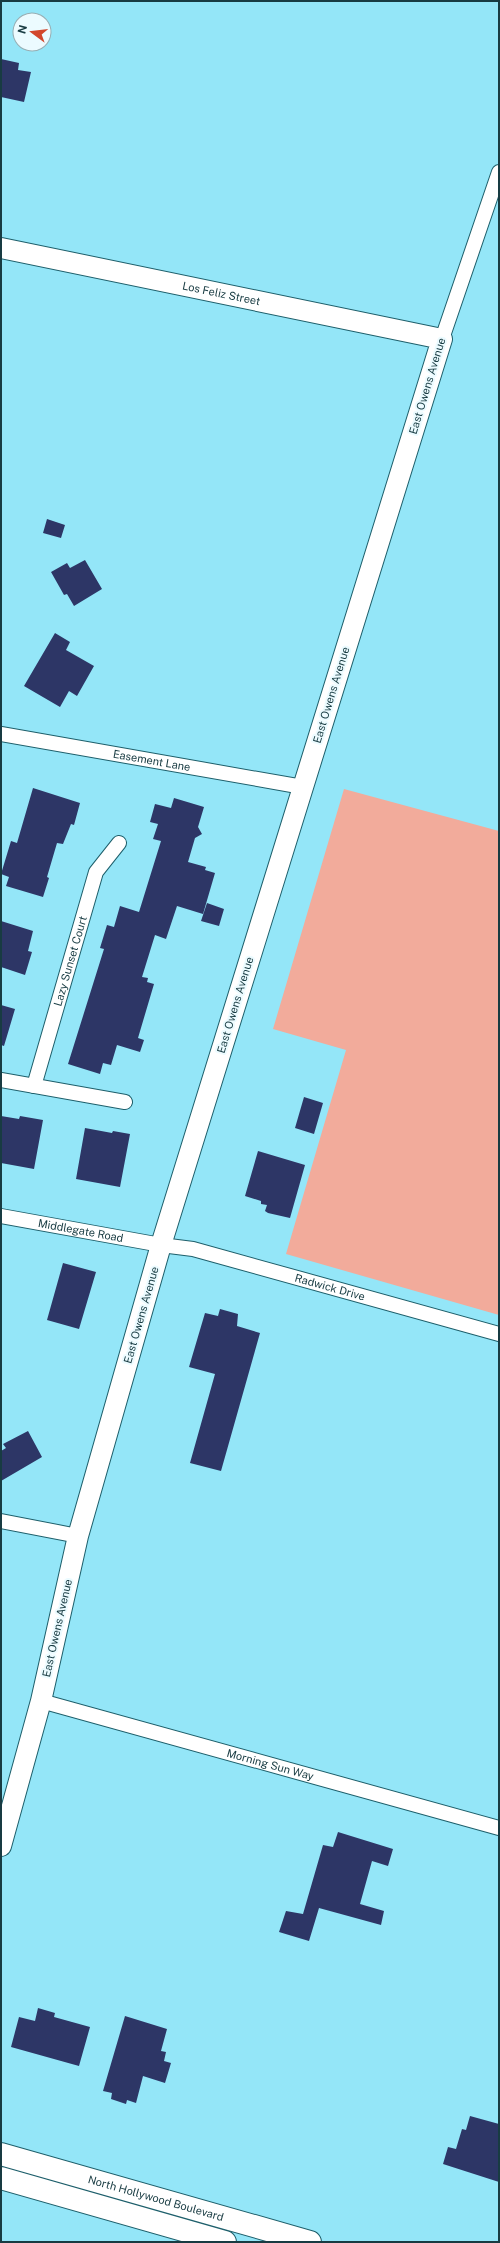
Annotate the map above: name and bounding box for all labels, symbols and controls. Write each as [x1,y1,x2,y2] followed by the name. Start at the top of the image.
[12,12,52,52] north arrow
[15,24,29,35] text: N
[181,280,261,307] street label: Los Feliz Street
[407,336,447,436] street label: East Owens Avenue
[311,645,351,745] street label: East Owens Avenue
[112,748,191,773] street label: Easement Lane
[51,915,89,1008] street label: Lazy Sunset Court
[215,955,255,1055] street label: East Owens Avenue
[37,1217,124,1244] street label: Middlegate Road
[121,1265,161,1365] street label: East Owens Avenue
[293,1272,366,1303] street label: Radwick Drive
[40,1578,74,1678] street label: East Owens Avenue
[226,1747,315,1782] street label: Morning Sun Way
[87,2173,225,2223] street label: North Hollywood Boulevard

